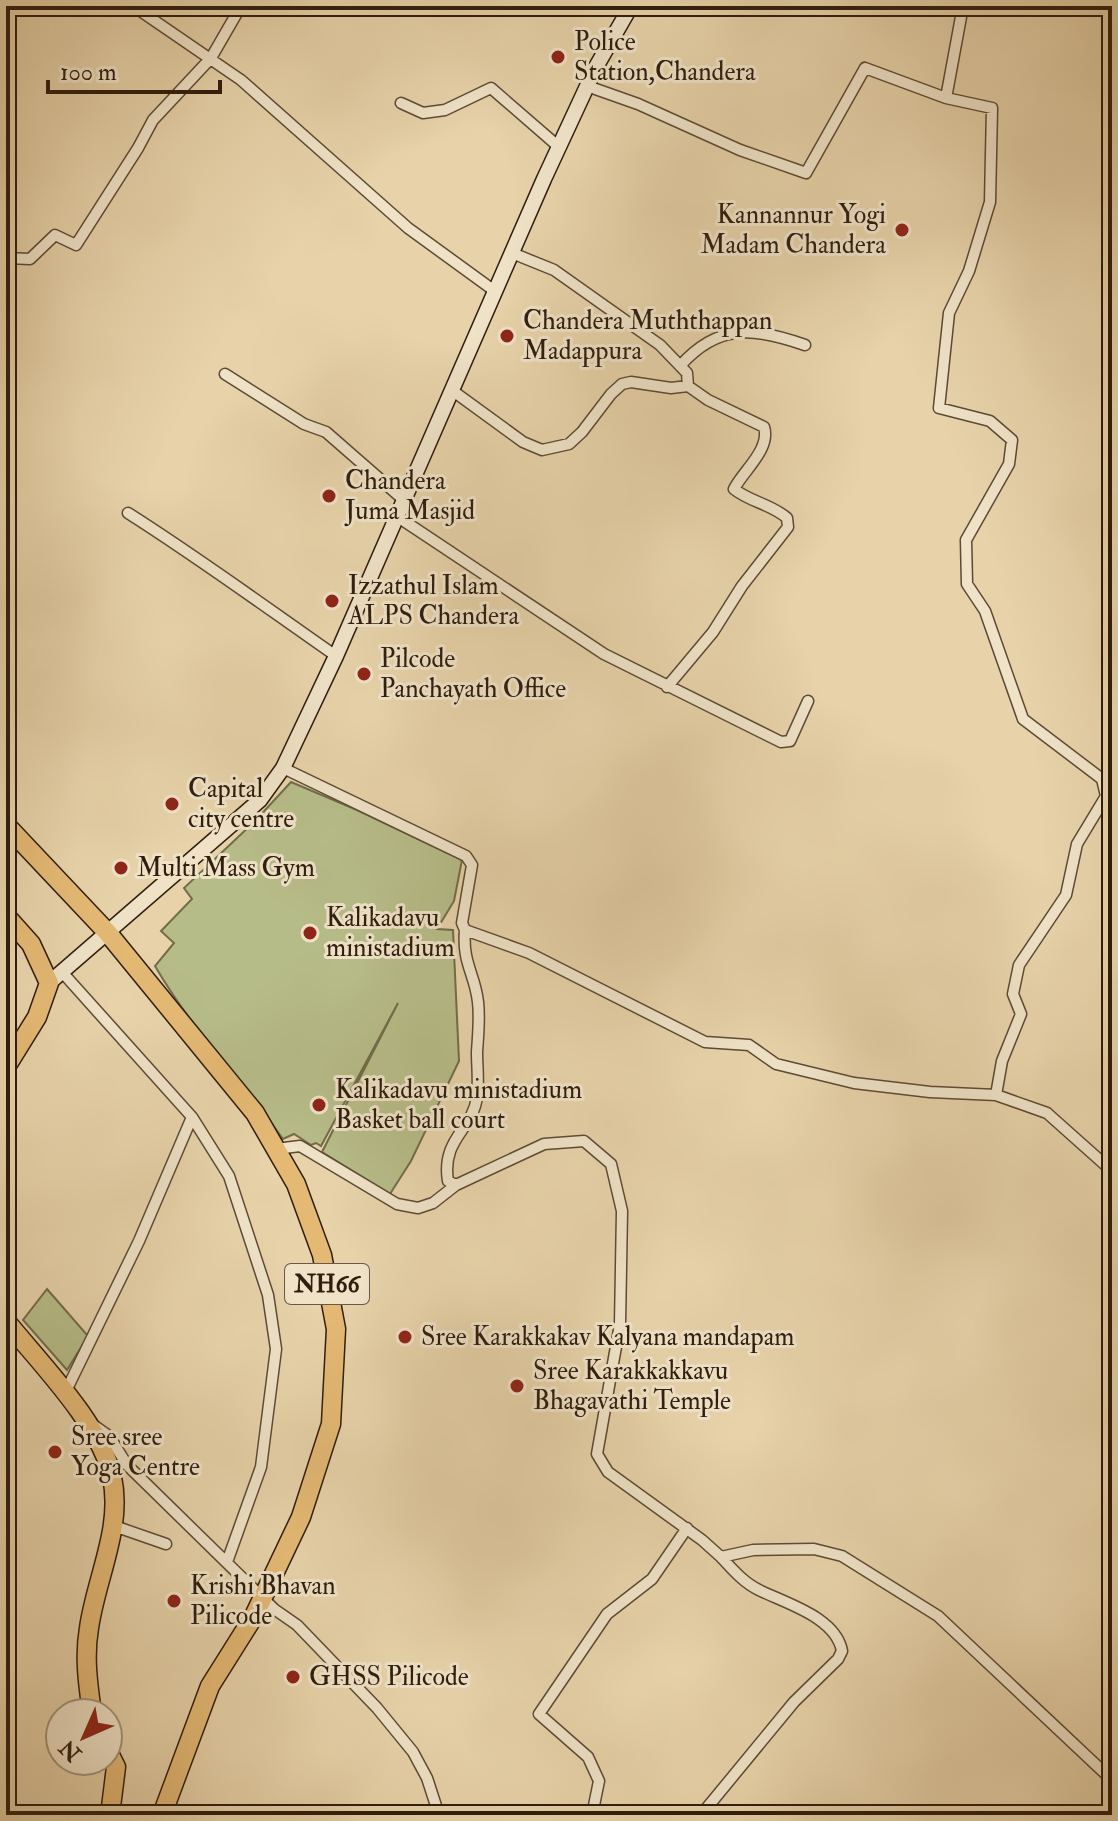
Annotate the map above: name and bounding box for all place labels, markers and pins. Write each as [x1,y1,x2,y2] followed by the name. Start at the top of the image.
[574,26,756,88] place label: Police Station,Chandera
[549,48,567,66] marker: Police Station,Chandera
[700,199,886,261] place label: Kannannur Yogi Madam Chandera
[893,221,911,239] marker: Kannannur Yogi Madam Chandera
[523,305,772,368] place label: Chandera Muththappan Madappura
[498,327,516,345] marker: Chandera Muththappan Madappura
[344,465,475,527] place label: Chandera Juma Masjid
[320,487,338,505] marker: Chandera Juma Masjid
[347,570,520,632] place label: Izzathul Islam ALPS Chandera
[323,592,341,610] marker: Izzathul Islam ALPS Chandera
[380,643,566,705] place label: Pilcode Panchayath Office
[355,665,373,683] marker: Pilcode Panchayath Office
[188,773,294,835] place label: Capital city centre
[163,795,181,813] marker: Capital city centre
[137,852,315,884] place label: Multi Mass Gym
[112,859,130,877] marker: Multi Mass Gym
[326,902,455,964] place label: Kalikadavu ministadium
[301,924,319,942] marker: Kalikadavu ministadium
[335,1074,582,1136] place label: Kalikadavu ministadium Basket ball court
[310,1096,328,1114] marker: Kalikadavu ministadium Basket ball court
[421,1321,795,1354] place label: Sree Karakkakav Kalyana mandapam
[396,1328,414,1346] marker: Sree Karakkakav Kalyana mandapam
[533,1355,731,1418] place label: Sree Karakkakkavu Bhagavathi Temple
[508,1377,526,1395] marker: Sree Karakkakkavu Bhagavathi Temple
[71,1421,200,1483] place label: Sree sree Yoga Centre
[46,1443,64,1461] marker: Sree sree Yoga Centre
[190,1570,336,1632] place label: Krishi Bhavan Pilicode
[165,1592,183,1610] marker: Krishi Bhavan Pilicode
[309,1661,469,1693] place label: GHSS Pilicode
[284,1668,302,1686] marker: GHSS Pilicode

